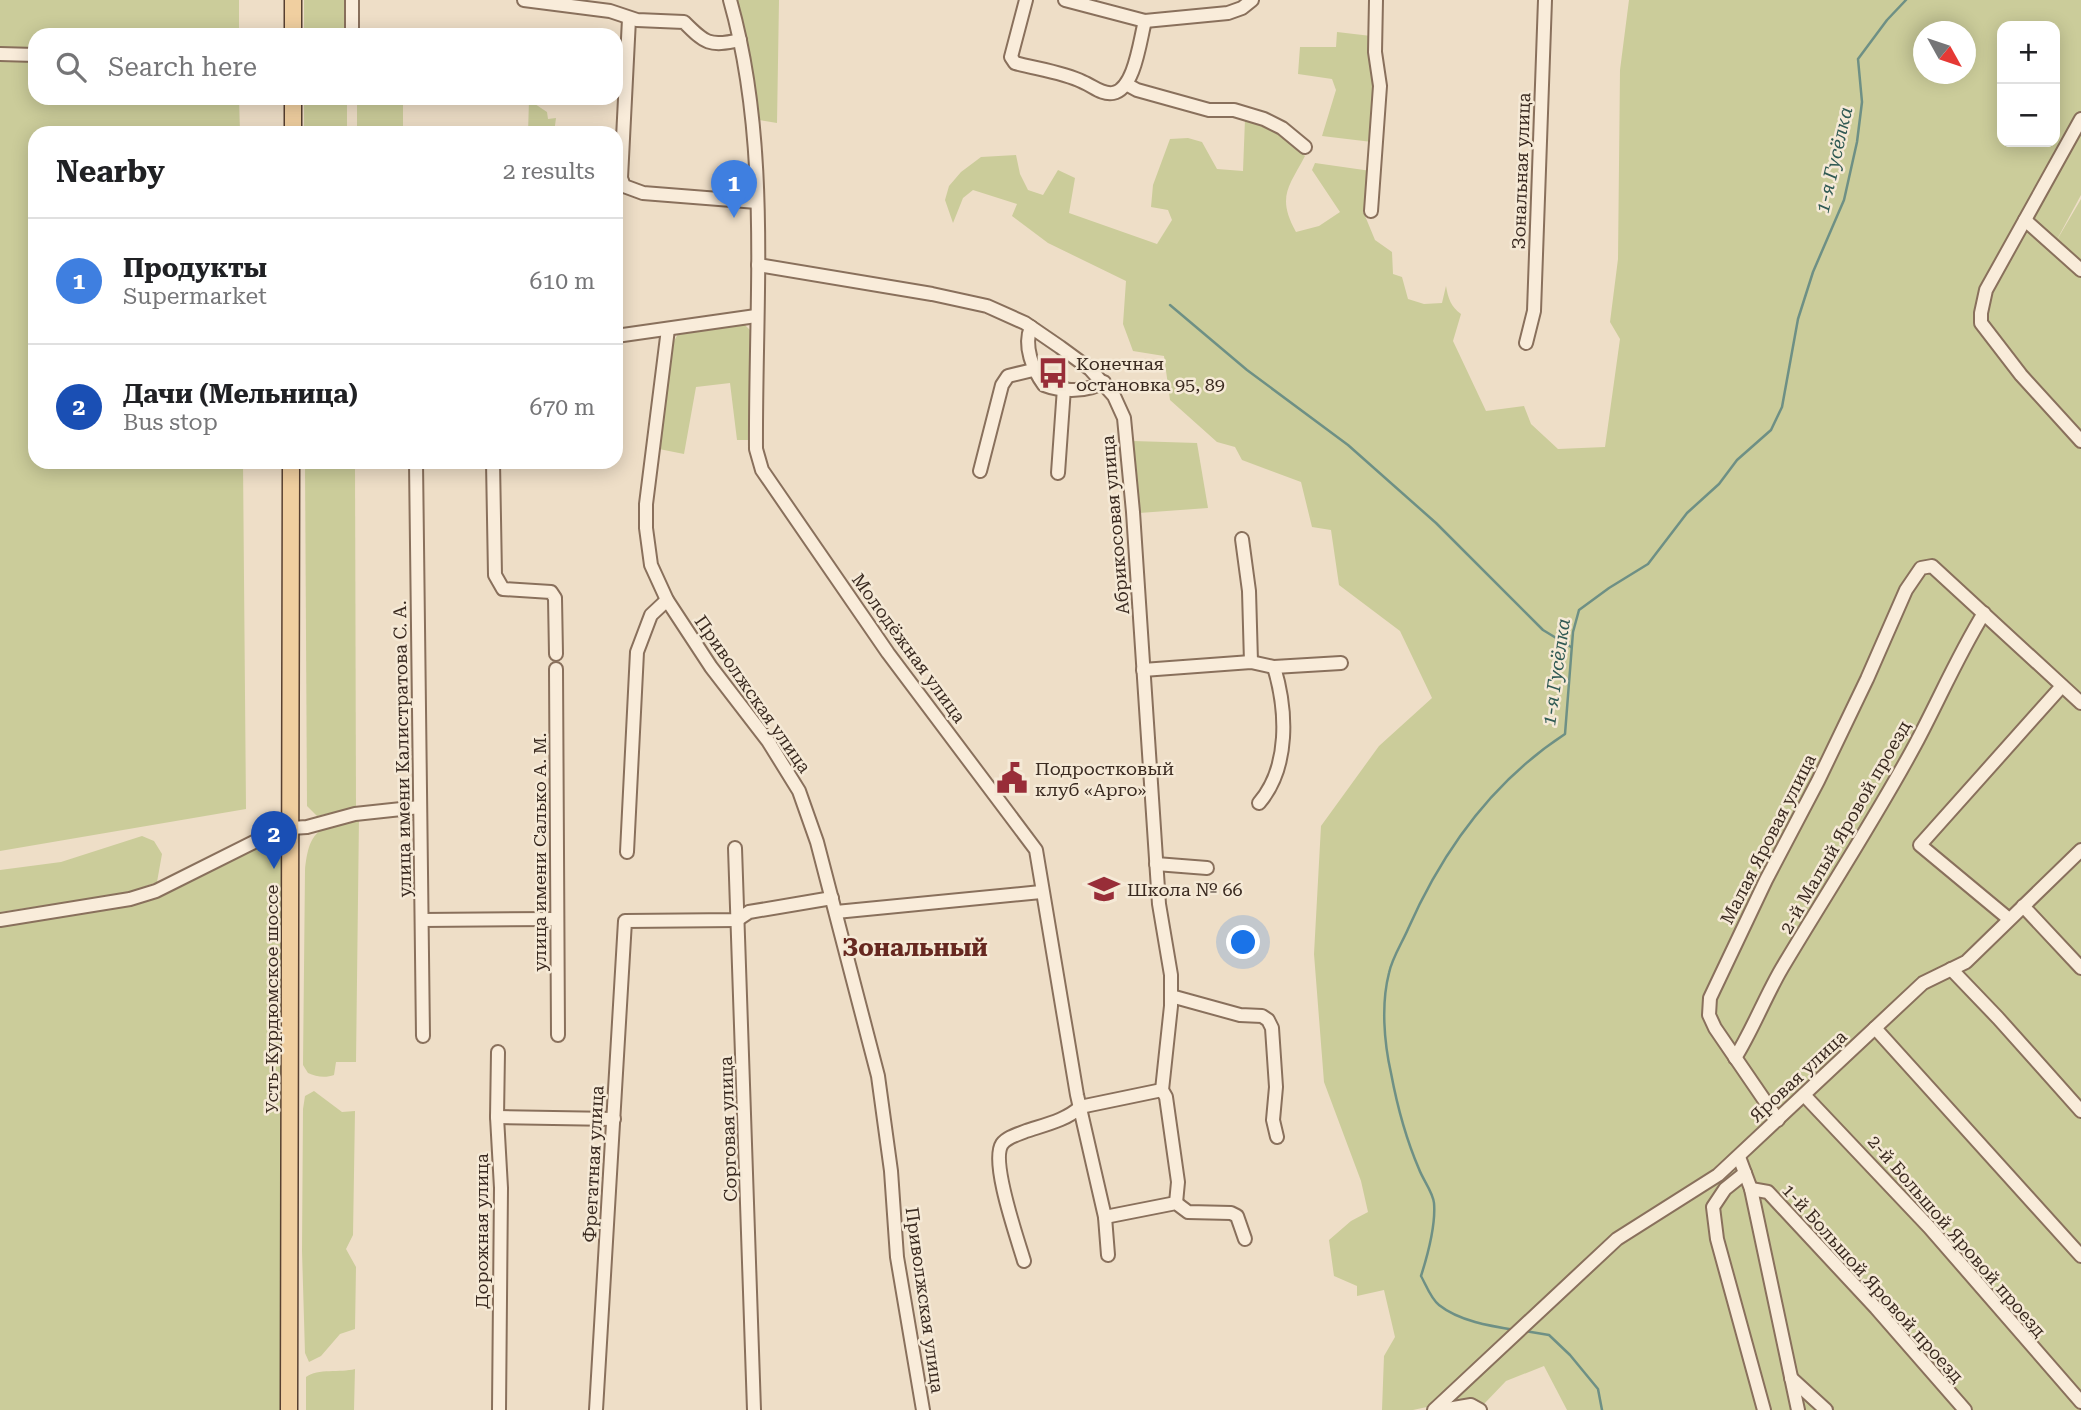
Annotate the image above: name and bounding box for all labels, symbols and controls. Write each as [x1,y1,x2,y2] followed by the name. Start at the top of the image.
[1913,21,1976,84] north arrow
[1997,21,2060,147] map controls
[1997,21,2060,84] button: +
[28,28,623,105] search box
[52,48,90,86] icon: search
[108,52,257,82] text: Search here
[1997,84,2060,147] button: −
[1508,92,1534,250] street label: Зональная улица
[1811,105,1857,215] water label: 1-я Гусёлка
[56,154,165,189] text: Nearby
[503,158,595,185] text: 2 results
[711,160,757,218] pin: 1
[123,253,267,283] text: Продукты
[73,268,85,295] text: 1
[530,268,595,295] text: 610 m
[123,283,267,310] text: Supermarket
[1076,353,1225,395] place label: Конечная остановка 95, 89
[1036,356,1070,390] bus stop icon: Конечная остановка 95, 89
[123,379,358,409] text: Дачи (Мельница)
[73,394,85,421] text: 2
[530,394,595,421] text: 670 m
[123,409,218,436] text: Bus stop
[1097,434,1133,616] street label: Абрикосовая улица
[848,569,970,727] street label: Молодёжная улица
[389,600,415,898] street label: улица имени Калистратова С. А.
[691,611,816,777] street label: Приволжская улица
[1537,617,1575,727] water label: 1-я Гусёлка
[1775,717,1915,937] street label: 2-й Малый Яровой проезд
[529,733,550,971] street label: улица имени Салько А. М.
[1716,750,1820,928] street label: Малая Яровая улица
[1035,758,1174,800] place label: Подростковый клуб «Арго»
[995,761,1029,795] public building icon: Подростковый клуб «Арго»
[251,811,297,869] pin: 2
[1087,872,1121,906] school or university icon: Школа № 66
[1127,879,1243,900] place label: Школа № 66
[261,884,282,1113] street label: Усть-Курдюмское шоссе
[1226,925,1260,959] your location
[842,934,988,962] district label: Зональный
[1745,1026,1851,1126] street label: Яровая улица
[715,1056,741,1202] street label: Сорговая улица
[578,1085,608,1243] street label: Фрегатная улица
[1864,1131,2050,1341] street label: 2-й Большой Яровой проезд
[471,1153,492,1309] street label: Дорожная улица
[1778,1179,1968,1387] street label: 1-й Большой Яровой проезд
[902,1206,948,1395] street label: Приволжская улица

